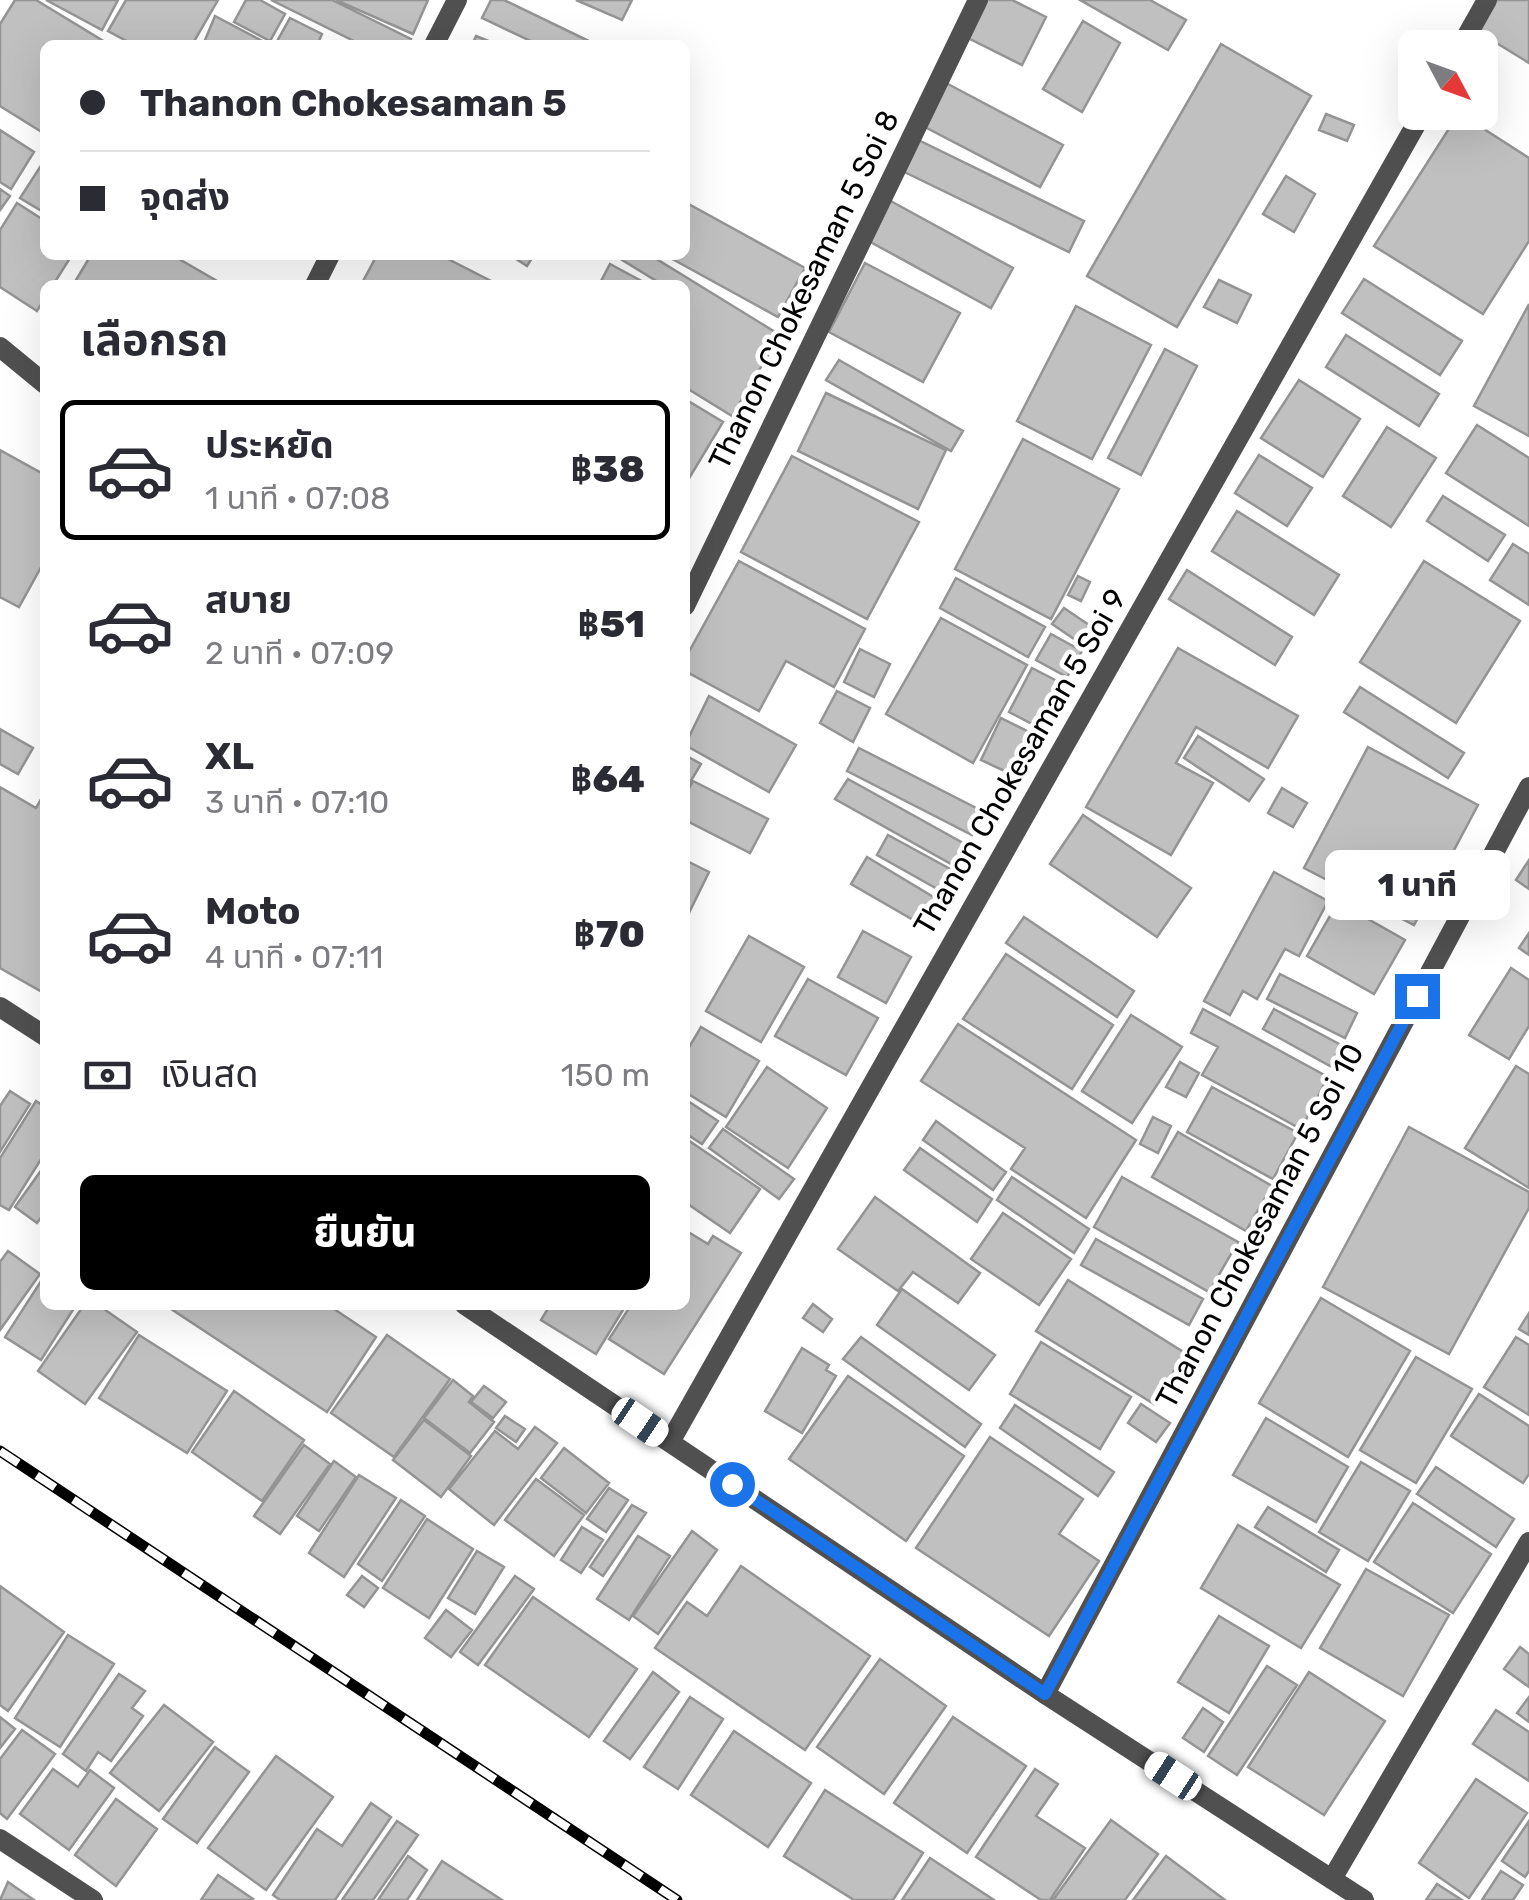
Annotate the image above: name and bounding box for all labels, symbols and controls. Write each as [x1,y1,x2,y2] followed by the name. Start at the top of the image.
[1398,30,1498,130] north arrow
[1398,30,1498,130] map controls
[140,80,567,126] text: Thanon Chokesaman 5
[701,105,907,475] street label: Thanon Chokesaman 5 Soi 8
[140,174,230,220] text: จุดส่ง
[80,313,228,366] text: เลือกรถ
[205,422,334,468] text: ประหยัด
[85,425,175,515] icon: car
[570,446,645,492] text: ฿38
[205,479,390,517] text: 1 นาที · 07:08
[205,577,292,623] text: สบาย
[85,580,175,670] icon: car
[906,583,1134,941] street label: Thanon Chokesaman 5 Soi 9
[578,601,645,647] text: ฿51
[205,634,394,672] text: 2 นาที · 07:09
[205,733,254,779] text: XL
[85,735,175,825] icon: car
[570,756,645,802] text: ฿64
[205,783,389,821] text: 3 นาที · 07:10
[1324,851,1510,921] callout: 1 นาที
[1378,866,1457,904] text: 1 นาที
[205,888,301,934] text: Moto
[85,890,175,980] icon: car
[574,911,645,957] text: ฿70
[205,938,383,976] text: 4 นาที · 07:11
[1395,974,1440,1019] route end
[1148,1038,1372,1414] street label: Thanon Chokesaman 5 Soi 10
[80,1048,135,1103] icon: cash
[160,1051,259,1097] text: เงินสด
[561,1056,650,1094] text: 150 m
[80,1175,650,1290] button: ยืนยัน
[607,1393,673,1451] car
[710,1462,755,1507] route start
[1140,1747,1206,1805] car

